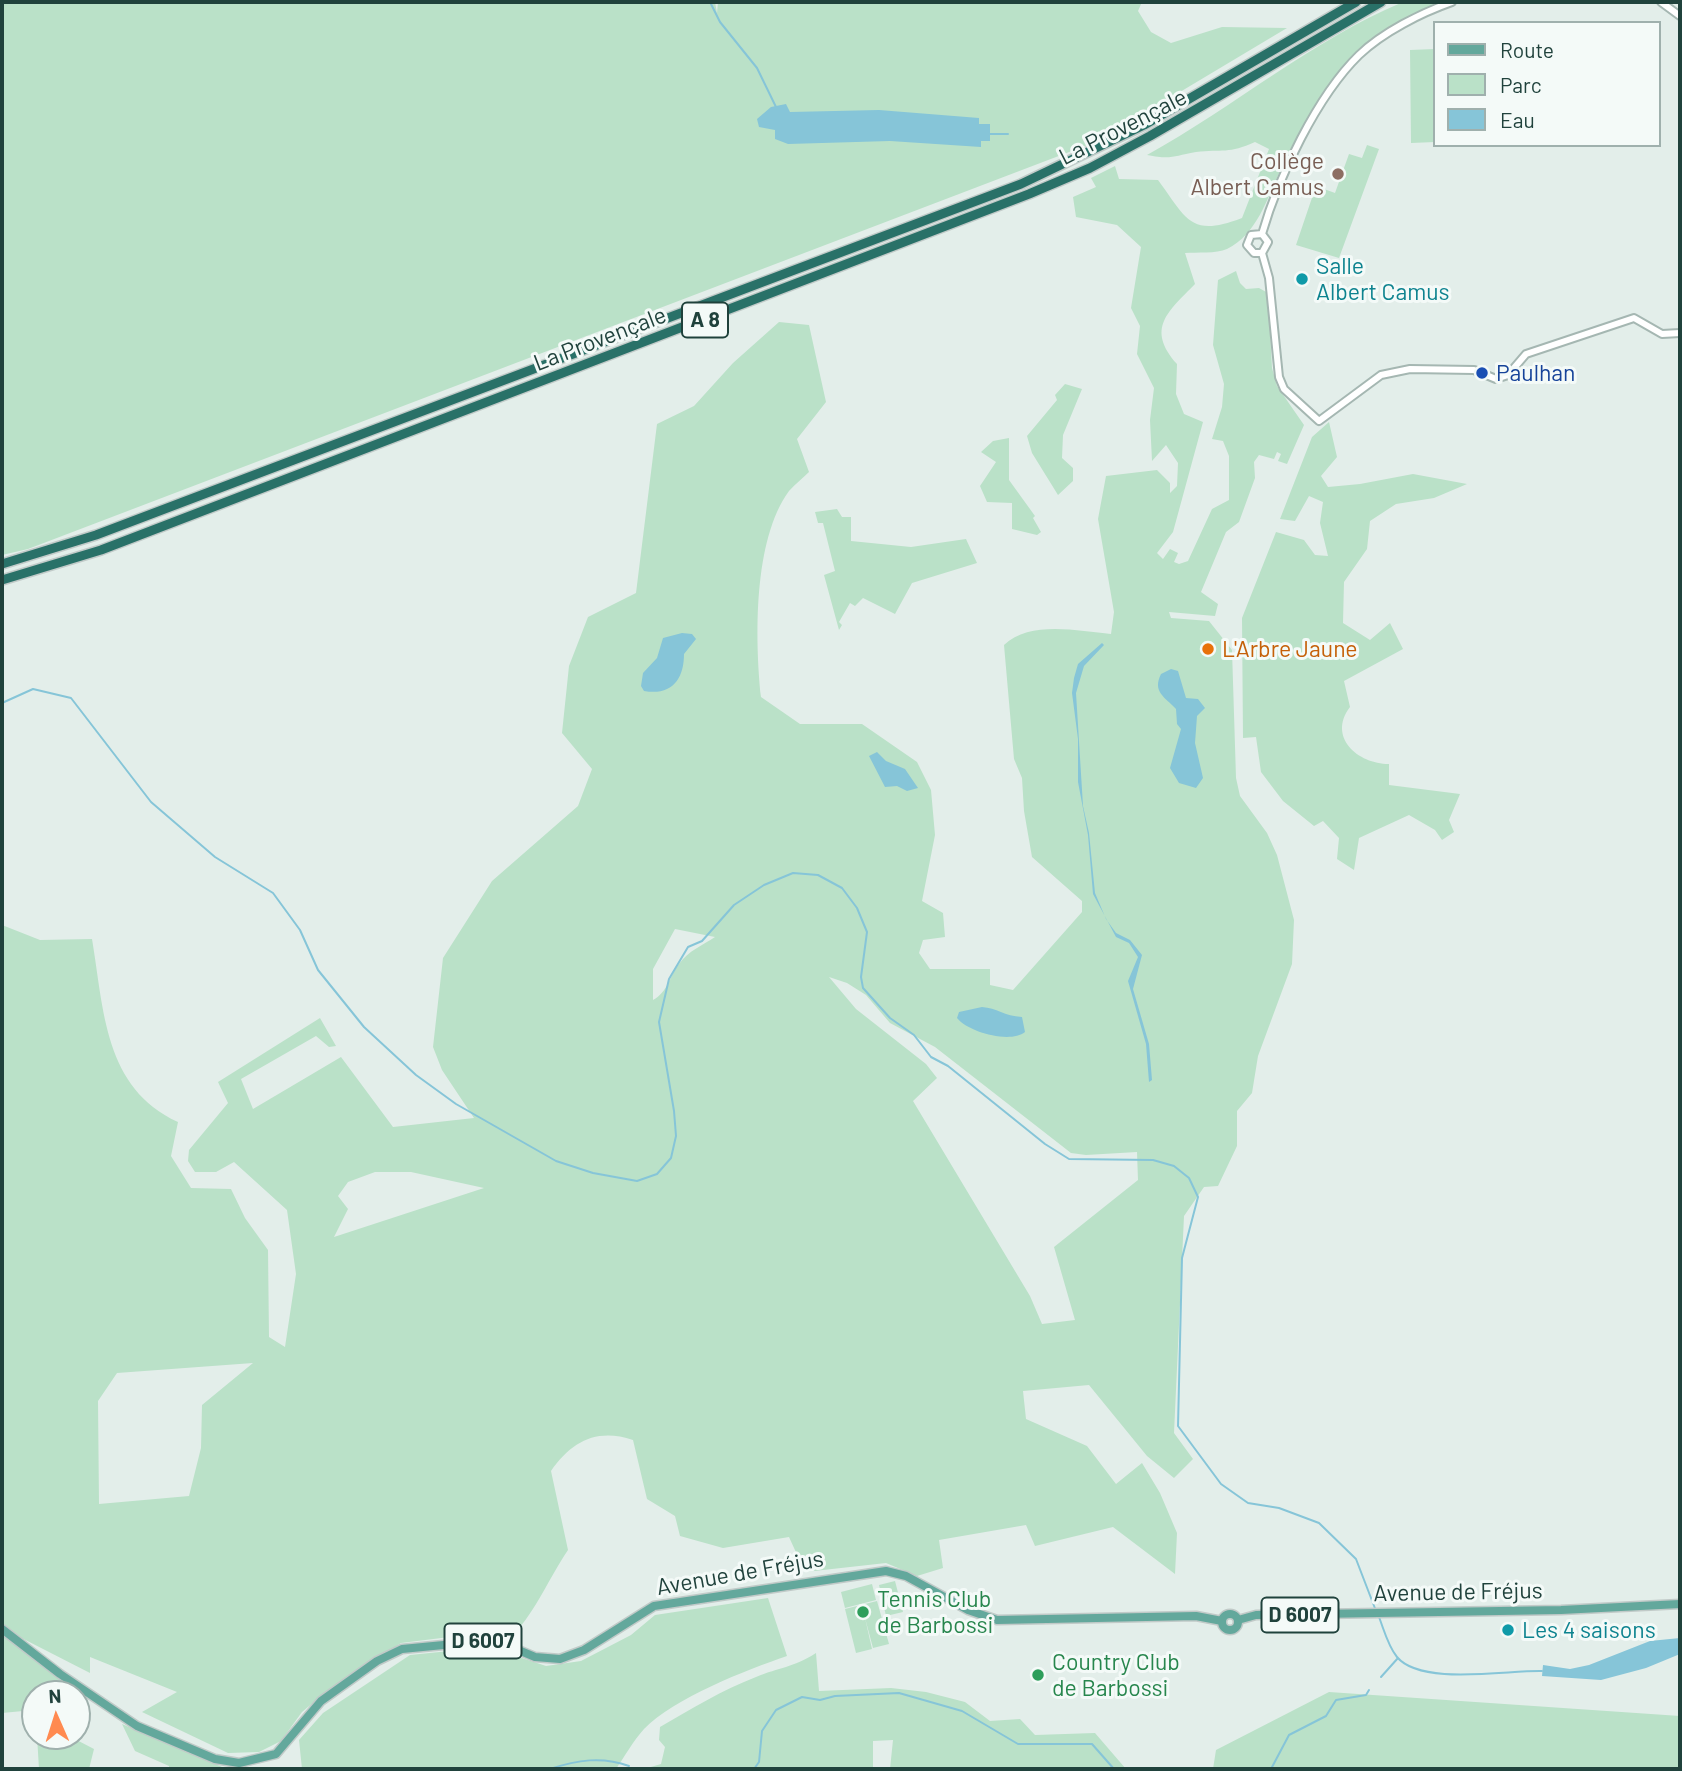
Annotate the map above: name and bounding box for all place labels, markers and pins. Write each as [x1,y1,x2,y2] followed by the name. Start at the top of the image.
[1190,147,1324,201] place label: Collège Albert Camus
[1330,166,1346,182] marker: Collège Albert Camus
[1316,252,1450,306] place label: Salle Albert Camus
[1294,271,1310,287] marker: Salle Albert Camus
[1496,359,1575,387] place label: Paulhan
[1474,365,1490,381] marker: Paulhan
[1222,635,1358,663] place label: L'Arbre Jaune
[1200,641,1216,657] marker: L'Arbre Jaune
[877,1585,993,1639] place label: Tennis Club de Barbossi
[855,1604,871,1620] marker: Tennis Club de Barbossi
[1522,1616,1656,1644] place label: Les 4 saisons
[1500,1622,1516,1638] marker: Les 4 saisons
[1052,1648,1180,1702] place label: Country Club de Barbossi
[1030,1667,1046,1683] marker: Country Club de Barbossi

